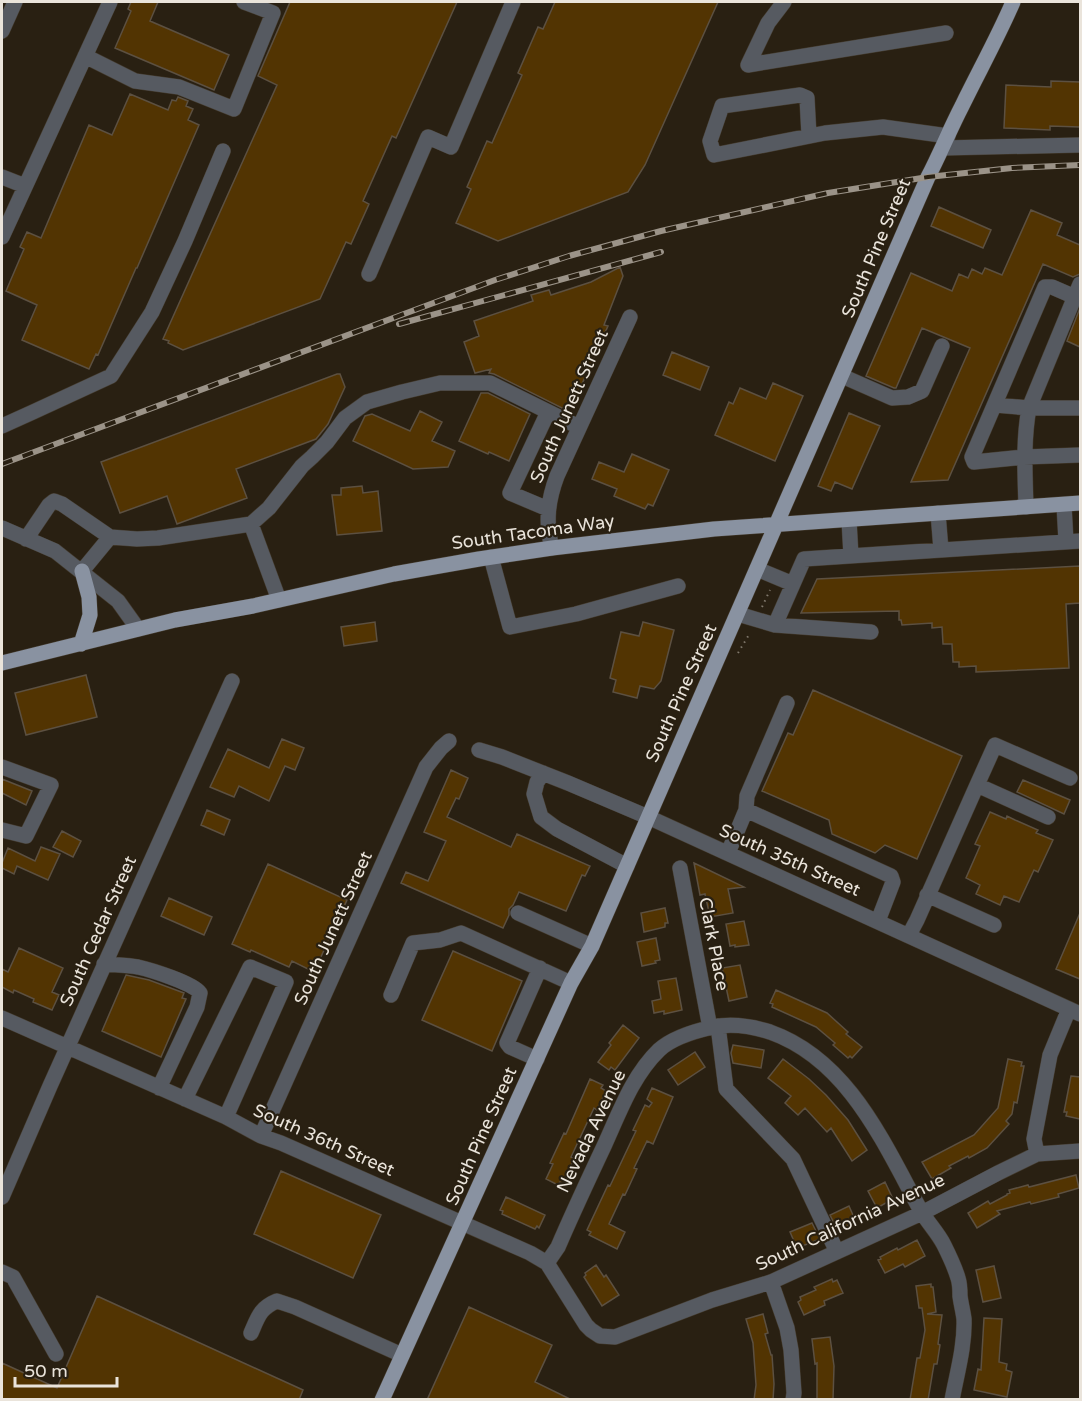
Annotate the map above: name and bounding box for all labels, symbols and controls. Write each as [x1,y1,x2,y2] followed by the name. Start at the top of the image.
[837,175,915,321] street label: South Pine Street
[525,326,613,486] street label: South Junett Street
[450,510,616,554] street label: South Tacoma Way
[641,620,721,766] street label: South Pine Street
[716,819,864,901] street label: South 35th Street
[289,848,377,1008] street label: South Junett Street
[55,852,141,1010] street label: South Cedar Street
[694,895,734,993] street label: Clark Place
[441,1063,521,1209] street label: South Pine Street
[552,1066,630,1196] street label: Nevada Avenue
[250,1099,398,1181] street label: South 36th Street
[752,1169,948,1275] street label: South California Avenue
[15,1350,117,1388] scale bar
[24,1360,68,1382] text: 50 m

